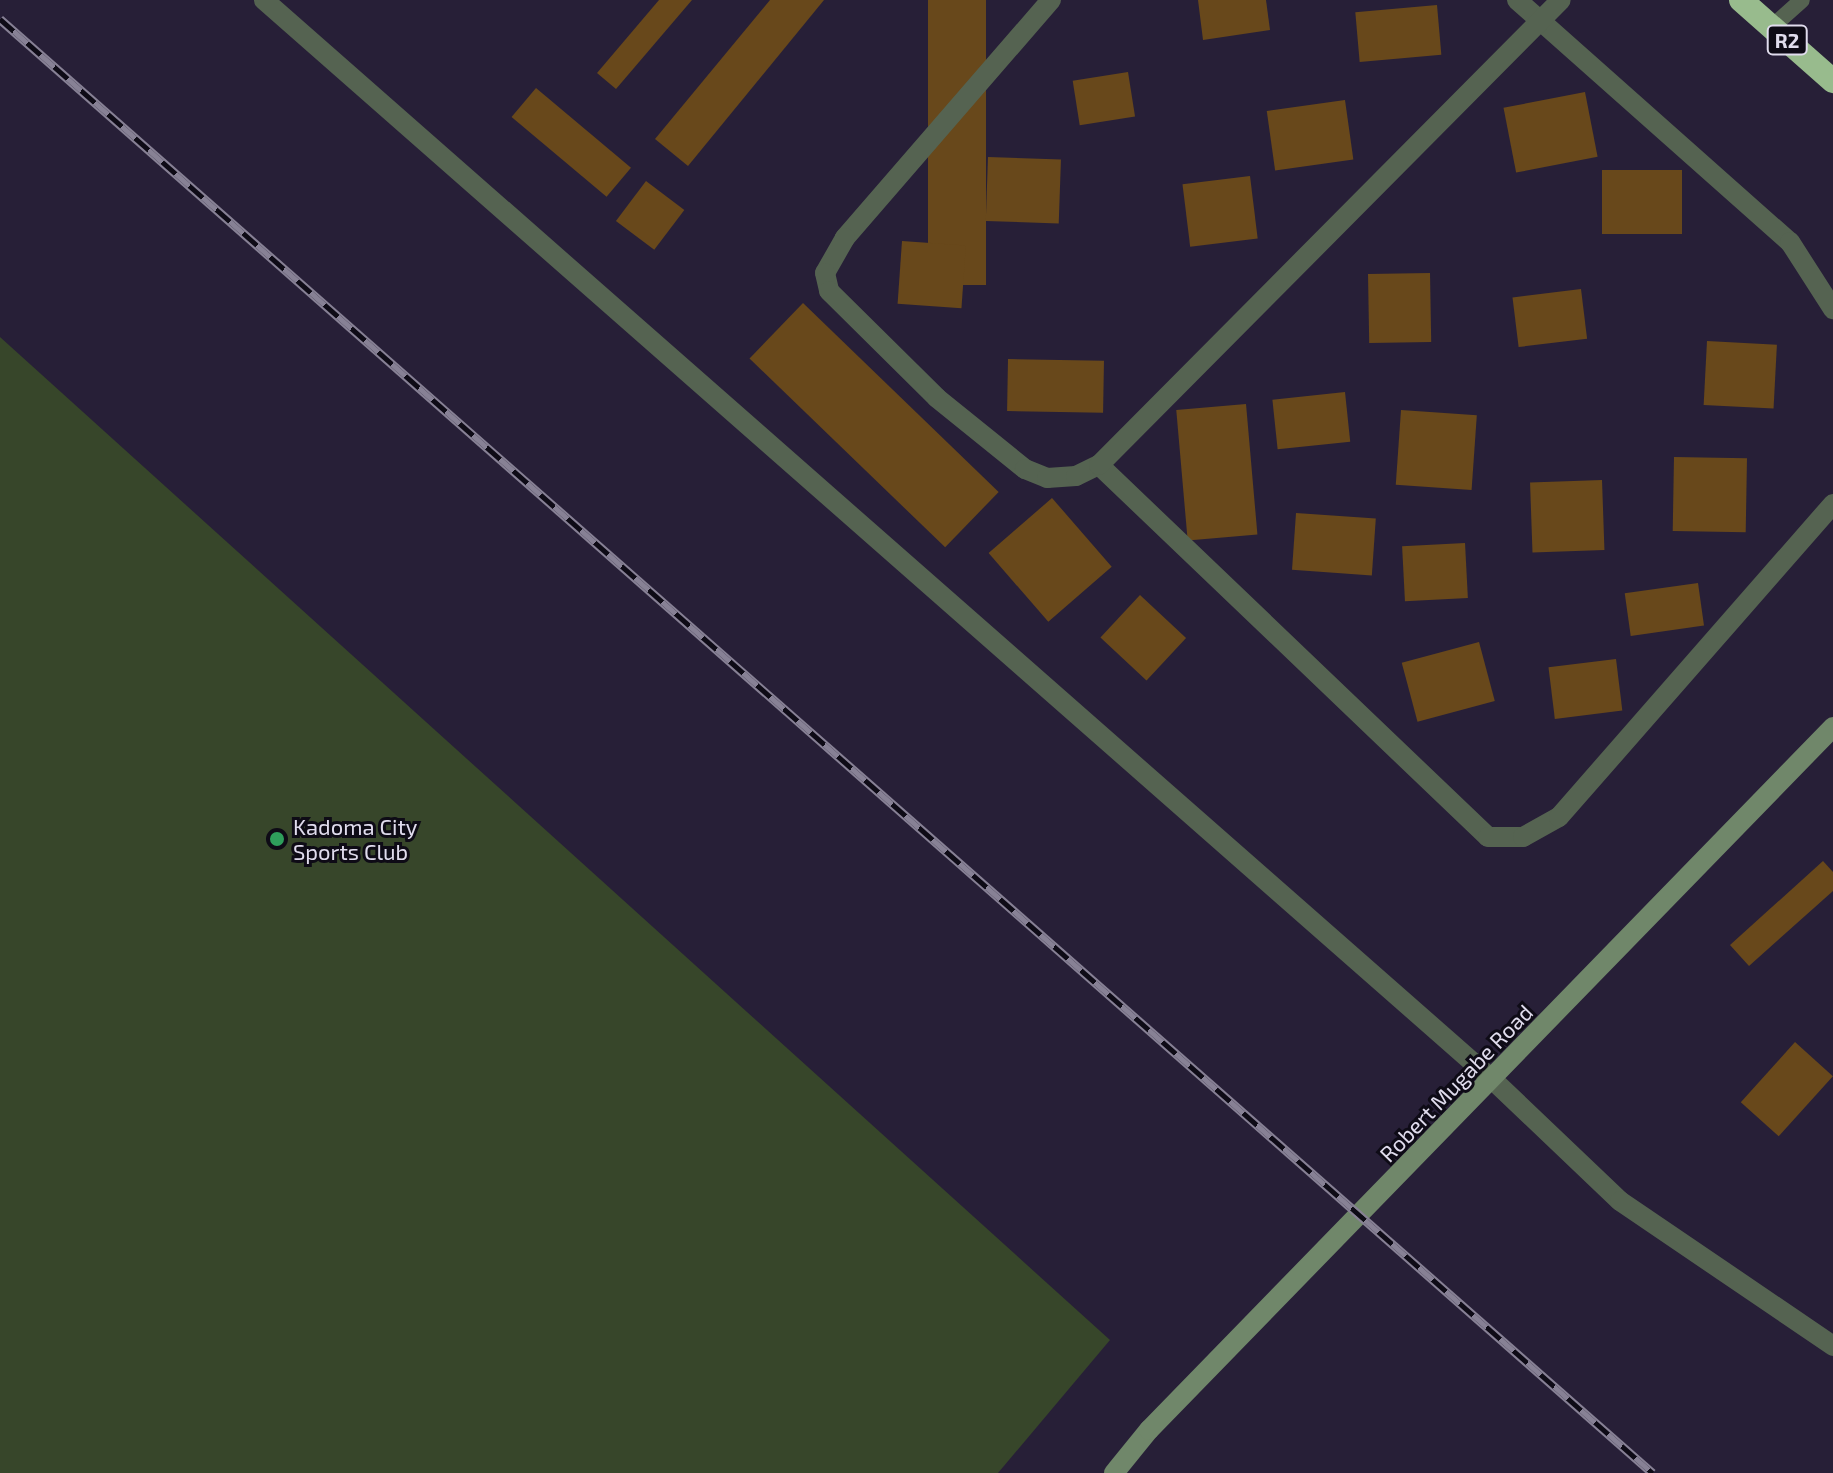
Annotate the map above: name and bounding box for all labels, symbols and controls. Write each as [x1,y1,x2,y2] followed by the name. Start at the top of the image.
[1765,24,1809,56] road number: R2
[293,813,417,864] place label: Kadoma City Sports Club
[268,830,286,848] marker: Kadoma City Sports Club
[1374,999,1538,1167] street label: Robert Mugabe Road

